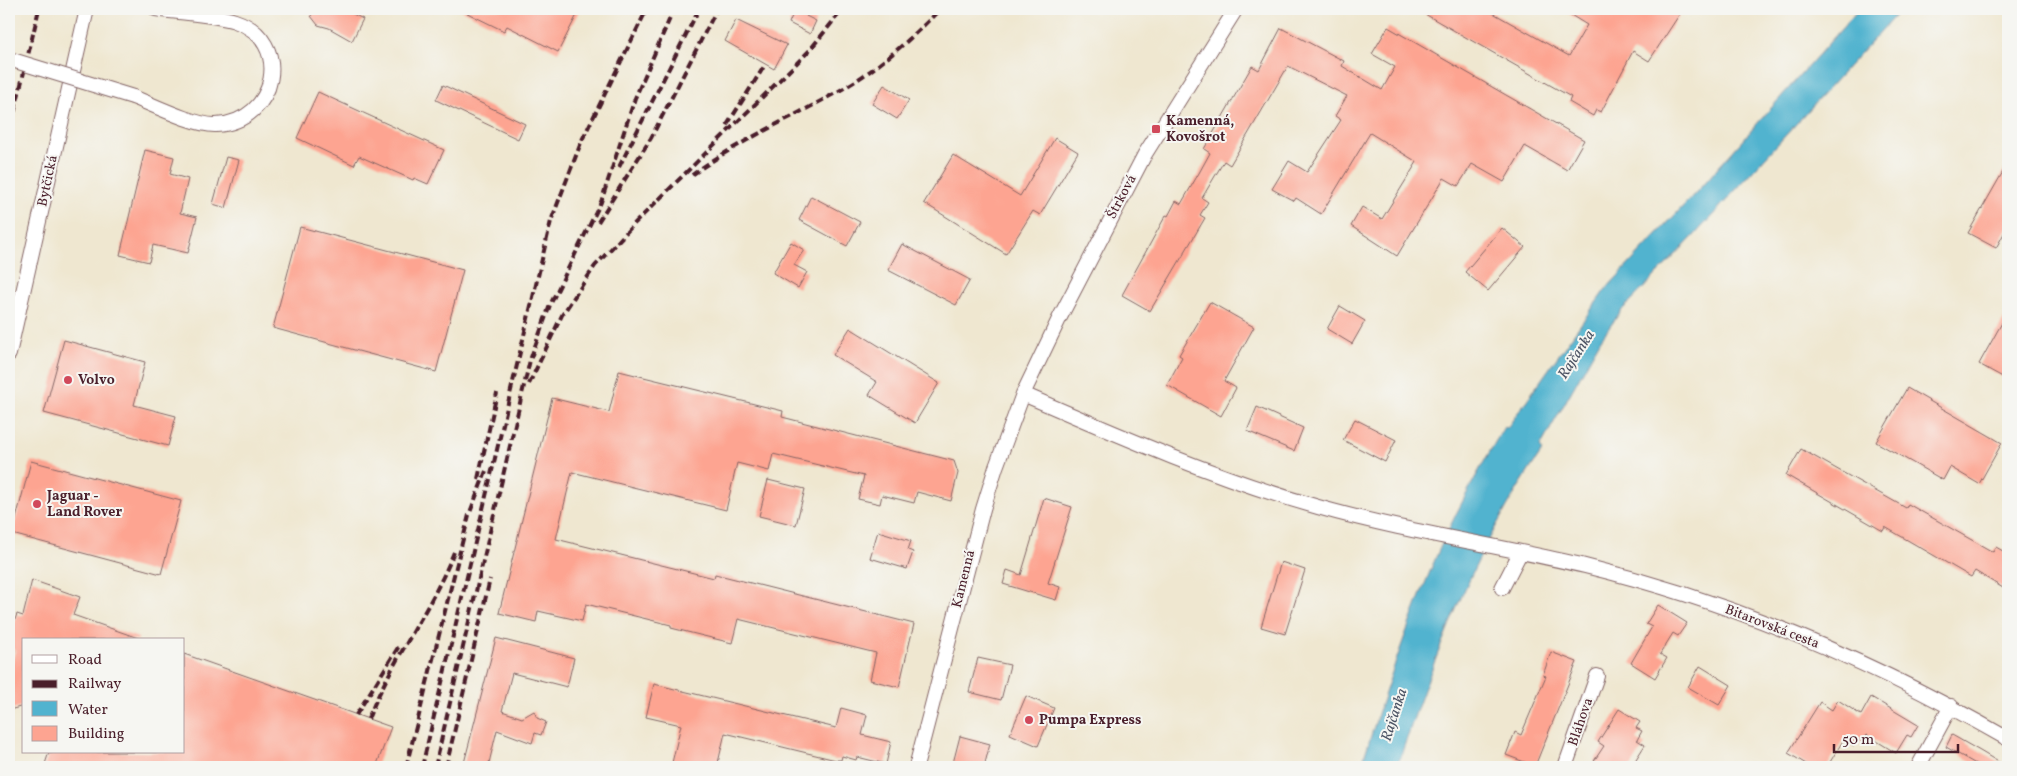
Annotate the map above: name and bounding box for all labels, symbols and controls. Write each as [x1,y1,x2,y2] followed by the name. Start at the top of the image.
[1166,112,1234,147] place label: Kamenná, Kovošrot
[1150,123,1162,135] marker: Kamenná, Kovošrot
[33,154,63,208] street label: Bytčická
[1102,172,1142,222] street label: Štrková
[1553,327,1601,383] water label: Rajčanka
[78,371,115,390] place label: Volvo
[62,374,74,386] marker: Volvo
[46,487,122,522] place label: Jaguar - Land Rover
[31,498,43,510] marker: Jaguar - Land Rover
[948,548,980,610] street label: Kamenná
[1722,600,1822,654] street label: Bitarovská cesta
[22,638,185,754] legend
[68,650,102,671] text: Road
[68,674,121,695] text: Railway
[1377,686,1413,744] water label: Rajčanka
[1564,695,1598,749] street label: Bláhova
[68,700,108,721] text: Water
[1039,711,1141,730] place label: Pumpa Express
[1023,714,1035,726] marker: Pumpa Express
[1834,721,1958,753] scale bar
[68,724,125,745] text: Building
[1842,730,1874,751] text: 50 m

